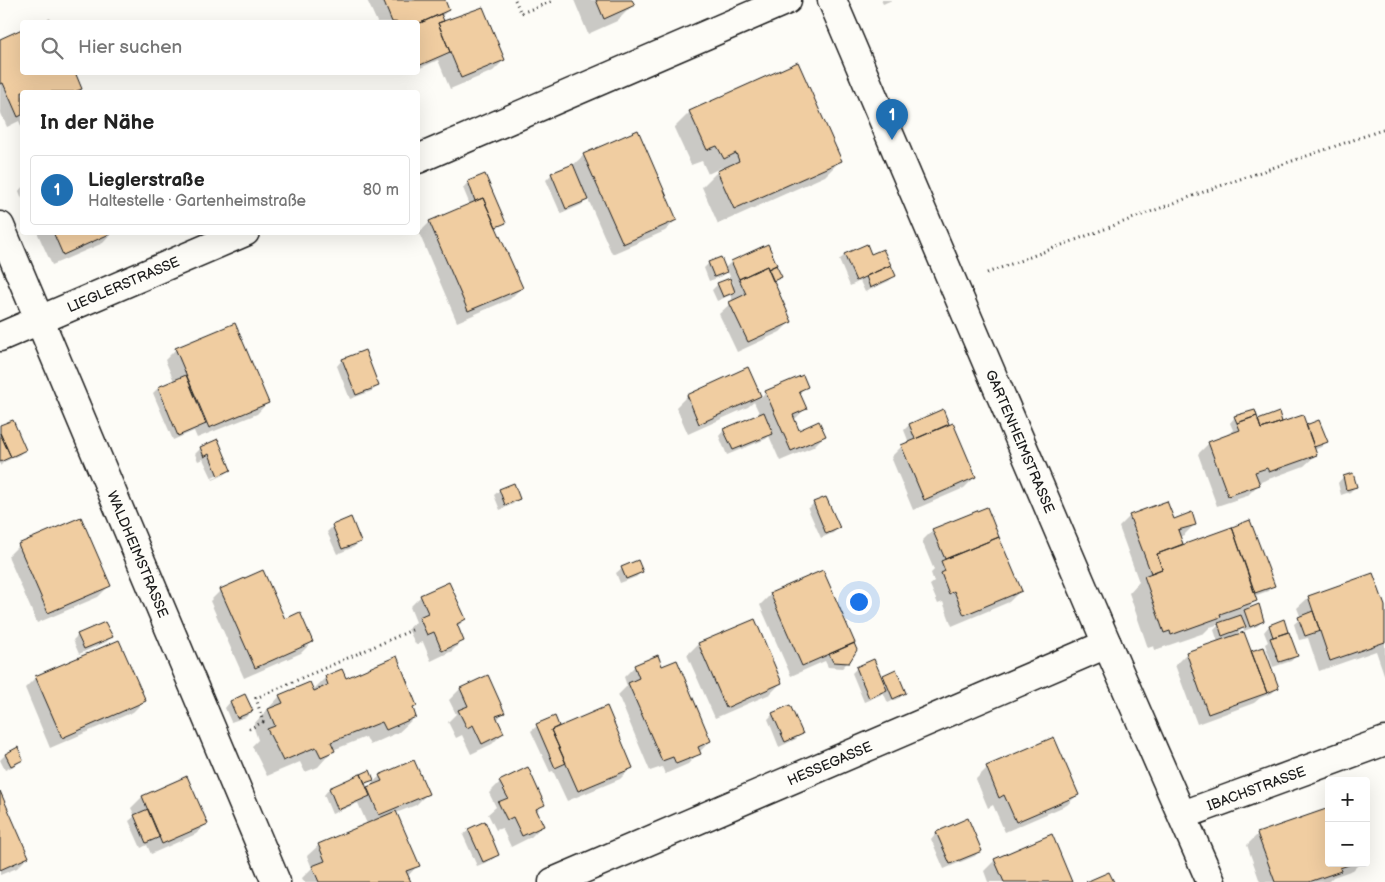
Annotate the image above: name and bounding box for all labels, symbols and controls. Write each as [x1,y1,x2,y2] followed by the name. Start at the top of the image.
[20,20,420,75] search box
[38,34,66,62] icon: search
[78,36,182,59] text: Hier suchen
[876,99,908,140] pin: 1
[40,110,154,135] text: In der Nähe
[88,169,205,192] text: Lieglerstraße
[54,181,60,200] text: 1
[363,181,399,200] text: 80 m
[88,192,306,211] text: Haltestelle · Gartenheimstraße
[65,253,182,316] street label: LIEGLERSTRASSE
[982,367,1058,516] street label: GARTENHEIMSTRASSE
[103,488,172,620] street label: WALDHEIMSTRASSE
[846,589,872,615] your location
[785,738,875,789] street label: HESSEGASSE
[1205,763,1308,814] street label: IBACHSTRASSE
[1325,777,1370,867] map controls
[1325,777,1370,822] button: +
[1325,822,1370,867] button: −

